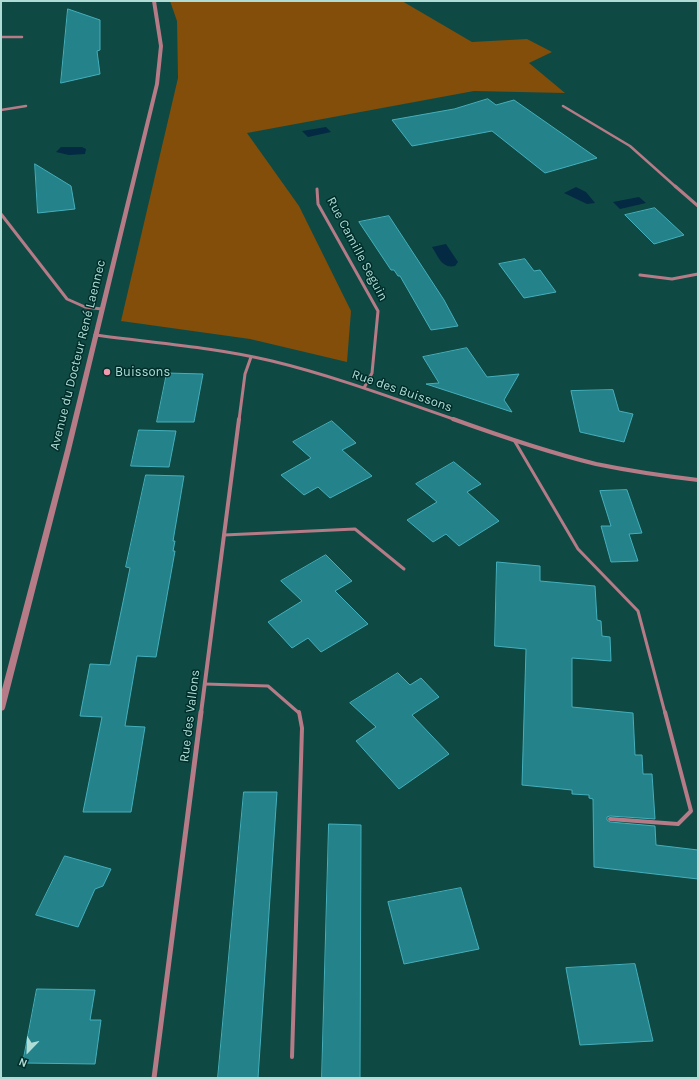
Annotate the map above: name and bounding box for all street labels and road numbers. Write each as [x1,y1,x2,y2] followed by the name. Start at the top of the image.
[323,194,391,304] street label: Rue Camille Seguin
[47,258,109,452] street label: Avenue du Docteur René Laennec
[350,367,454,415] street label: Rue des Buissons
[177,669,203,763] street label: Rue des Vallons

